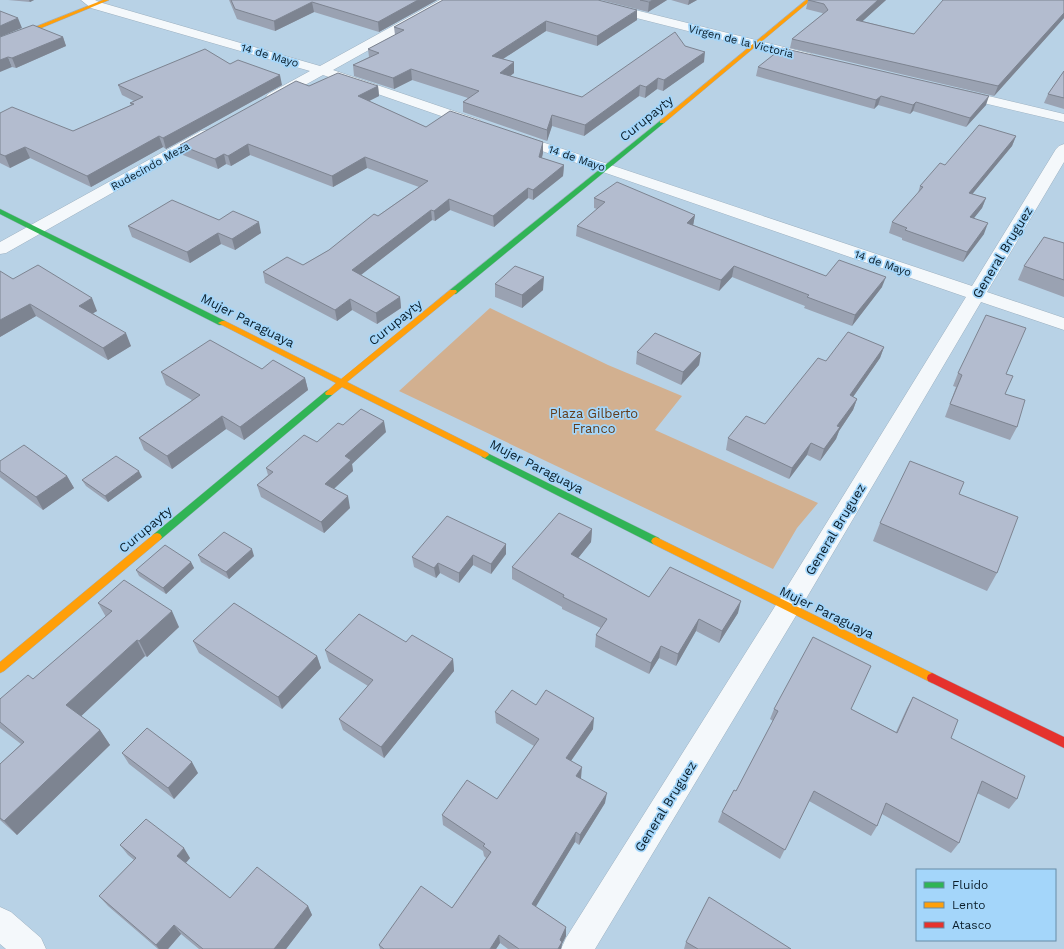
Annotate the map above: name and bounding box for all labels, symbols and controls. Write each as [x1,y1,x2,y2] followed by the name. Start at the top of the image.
[687,22,795,61] street label: Virgen de la Victoria
[240,41,300,70] street label: 14 de Mayo
[617,92,676,144] street label: Curupayty
[109,139,192,193] street label: Rudecindo Meza
[547,143,607,174] street label: 14 de Mayo
[969,204,1036,301] street label: General Bruguez
[853,248,913,279] street label: 14 de Mayo
[198,290,298,351] street label: Mujer Paraguaya
[366,296,425,348] street label: Curupayty
[550,406,638,436] park label: Plaza Gilberto Franco
[487,436,587,497] street label: Mujer Paraguaya
[802,481,869,578] street label: General Bruguez
[116,503,175,556] street label: Curupayty
[777,583,877,642] street label: Mujer Paraguaya
[631,758,699,854] street label: General Bruguez
[916,869,1056,941] legend
[952,878,988,892] text: Fluido
[952,898,986,912] text: Lento
[952,918,992,932] text: Atasco

